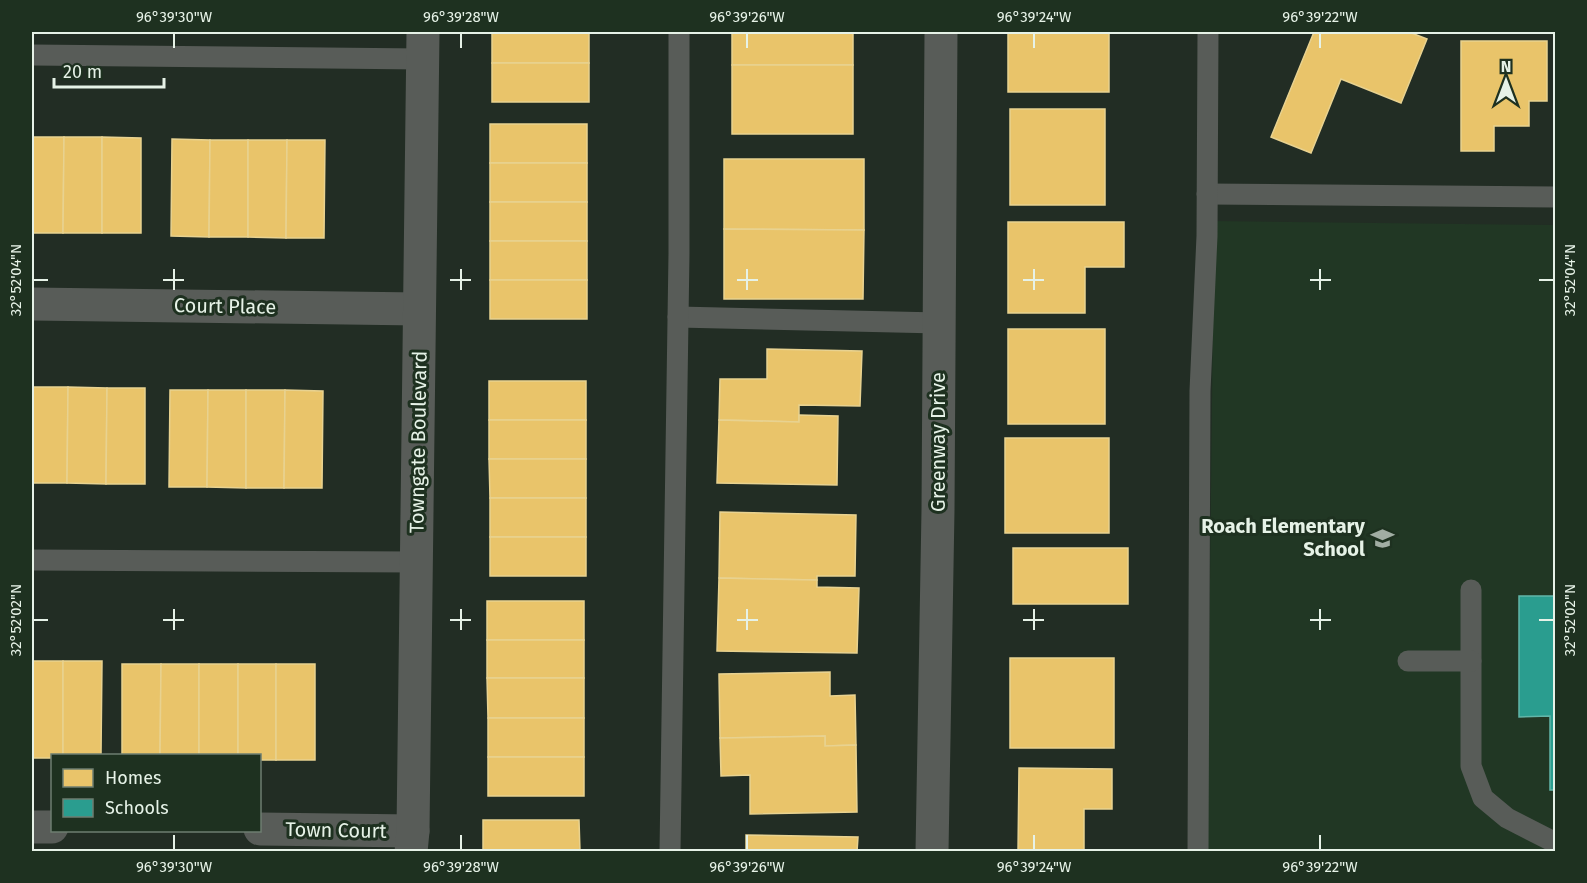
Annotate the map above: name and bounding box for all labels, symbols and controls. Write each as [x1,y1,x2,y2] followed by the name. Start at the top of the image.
[136,8,213,26] text: 96°39'30"W
[423,8,500,26] text: 96°39'28"W
[709,8,785,26] text: 96°39'26"W
[997,8,1072,26] text: 96°39'24"W
[1282,8,1358,26] text: 96°39'22"W
[54,51,164,89] scale bar
[1476,51,1536,111] north arrow
[1501,57,1511,76] text: N
[63,61,102,83] text: 20 m
[7,244,25,316] text: 32°52'04"N
[1561,244,1579,316] text: 32°52'04"N
[174,293,276,319] street label: Court Place
[404,351,432,533] street label: Towngate Boulevard
[926,372,950,512] street label: Greenway Drive
[1201,514,1366,561] place label: Roach Elementary School
[1370,525,1396,551] school or university icon: Roach Elementary School
[7,584,25,656] text: 32°52'02"N
[1561,584,1579,656] text: 32°52'02"N
[51,754,261,832] legend
[105,767,161,789] text: Homes
[105,797,169,819] text: Schools
[285,817,388,843] street label: Town Court
[136,858,213,876] text: 96°39'30"W
[423,858,500,876] text: 96°39'28"W
[709,858,785,876] text: 96°39'26"W
[997,858,1072,876] text: 96°39'24"W
[1282,858,1358,876] text: 96°39'22"W

